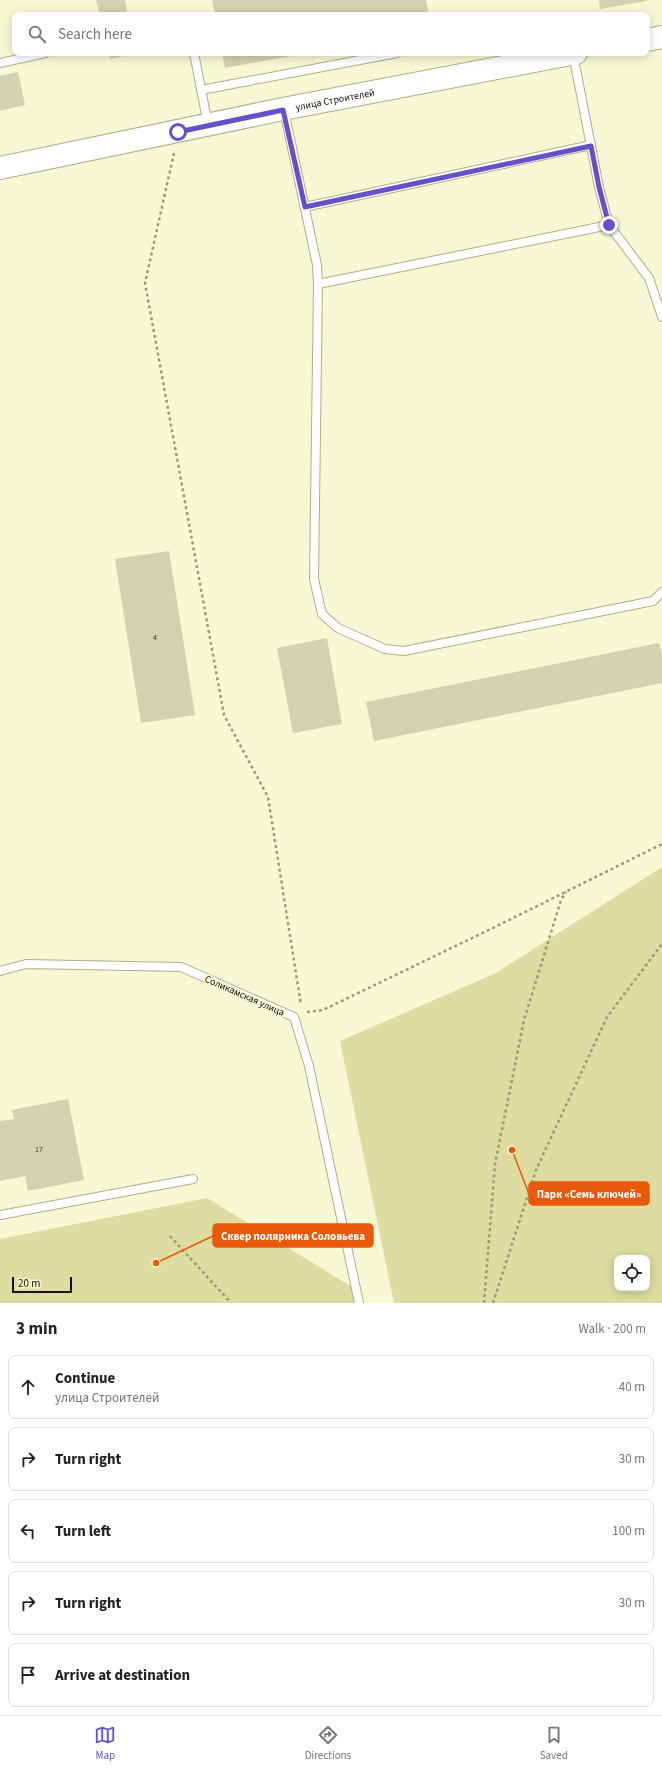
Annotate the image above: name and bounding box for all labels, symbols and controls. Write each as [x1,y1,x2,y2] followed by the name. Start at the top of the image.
[12,12,650,56] search box
[26,23,48,45] icon: search
[58,24,132,45] text: Search here
[294,86,376,114] street label: улица Строителей
[169,123,187,141] route start
[600,216,618,234] route end
[153,632,157,643] house number: 4
[202,972,287,1020] street label: Соликамская улица
[35,1144,43,1155] house number: 17
[529,1182,649,1205] callout: Парк «Семь ключей»
[537,1187,641,1202] text: Парк «Семь ключей»
[213,1224,373,1247] callout: Сквер полярника Соловьева
[221,1229,365,1244] text: Сквер полярника Соловьева
[614,1255,650,1291] map controls
[614,1255,650,1291] button: locate
[12,1275,72,1294] scale bar
[18,1276,40,1291] text: 20 m
[16,1317,57,1341] text: 3 min
[578,1320,646,1338] text: Walk · 200 m
[55,1368,115,1389] text: Continue
[17,1376,39,1398] icon: ahead
[619,1378,645,1396] text: 40 m
[55,1389,159,1407] text: улица Строителей
[17,1448,39,1470] icon: right
[55,1449,121,1470] text: Turn right
[619,1450,645,1468] text: 30 m
[17,1520,39,1542] icon: left
[55,1521,111,1542] text: Turn left
[612,1522,645,1540] text: 100 m
[17,1592,39,1614] icon: right
[55,1593,121,1614] text: Turn right
[619,1594,645,1612] text: 30 m
[17,1664,39,1686] icon: arrive
[55,1665,190,1686] text: Arrive at destination
[94,1724,116,1763] tab: Map
[305,1724,351,1763] tab: Directions
[540,1724,568,1763] tab: Saved

